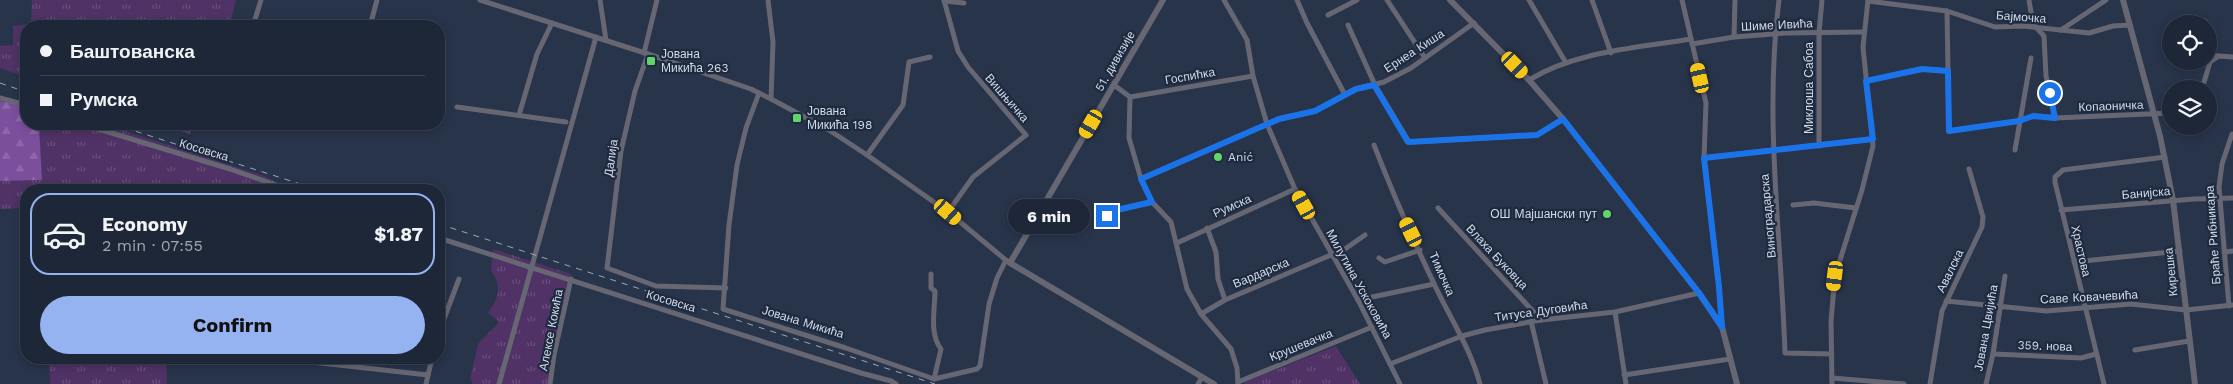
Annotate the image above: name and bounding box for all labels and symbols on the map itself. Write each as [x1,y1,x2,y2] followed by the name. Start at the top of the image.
[1995,8,2047,26] street label: Бајмочка
[1741,16,1814,34] street label: Шиме Ивића
[1381,26,1447,76] street label: Ернеа Киша
[1092,28,1138,94] street label: 51. дивизије
[1802,42,1816,134] street label: Миклоша Сабоа
[661,47,728,75] place label: Јована Микића 263
[1499,49,1530,81] car
[645,55,657,67] marker: Јована Микића 263
[1689,62,1710,94] car
[1164,65,1216,87] street label: Госпићка
[982,71,1032,125] street label: Вишњичка
[2039,82,2061,104] route start
[2078,98,2144,114] street label: Копаоничка
[807,104,872,132] place label: Јована Микића 198
[1077,107,1104,141] car
[791,112,803,124] marker: Јована Микића 198
[178,136,231,164] street label: Косовска
[601,138,621,178] street label: Далија
[1228,150,1254,164] place label: Anić
[1212,151,1224,163] marker: Anić
[1757,173,1779,259] street label: Виноградарска
[2121,184,2171,202] street label: Банијска
[2203,185,2223,285] street label: Браће Рибникара
[1290,188,1317,222] car
[1211,191,1254,221] street label: Румска
[931,196,964,228] car
[1007,198,1090,234] callout: 6 min
[1096,205,1118,227] route end
[1490,207,1597,221] place label: ОШ Мајшански пут
[1601,208,1613,220] marker: ОШ Мајшански пут
[1397,215,1424,249] car
[1463,222,1531,293] street label: Влаха Буковца
[2068,224,2094,278] street label: Храстова
[1323,227,1395,341] street label: Милутина Ускоковића
[1934,247,1967,295] street label: Авалска
[2161,247,2181,297] street label: Кирешка
[1426,250,1458,298] street label: Тимочка
[1231,255,1291,291] street label: Вардарска
[1825,260,1844,292] car
[1971,283,2001,372] street label: Јована Цвијића
[645,287,698,315] street label: Косовска
[2040,287,2139,307] street label: Саве Ковачевића
[536,288,566,372] street label: Алексе Кокића
[1494,298,1589,324] street label: Титуса Дуговића
[760,303,846,341] street label: Јована Микића
[1267,326,1335,364] street label: Крушевачка
[2017,338,2073,354] street label: 359. нова

